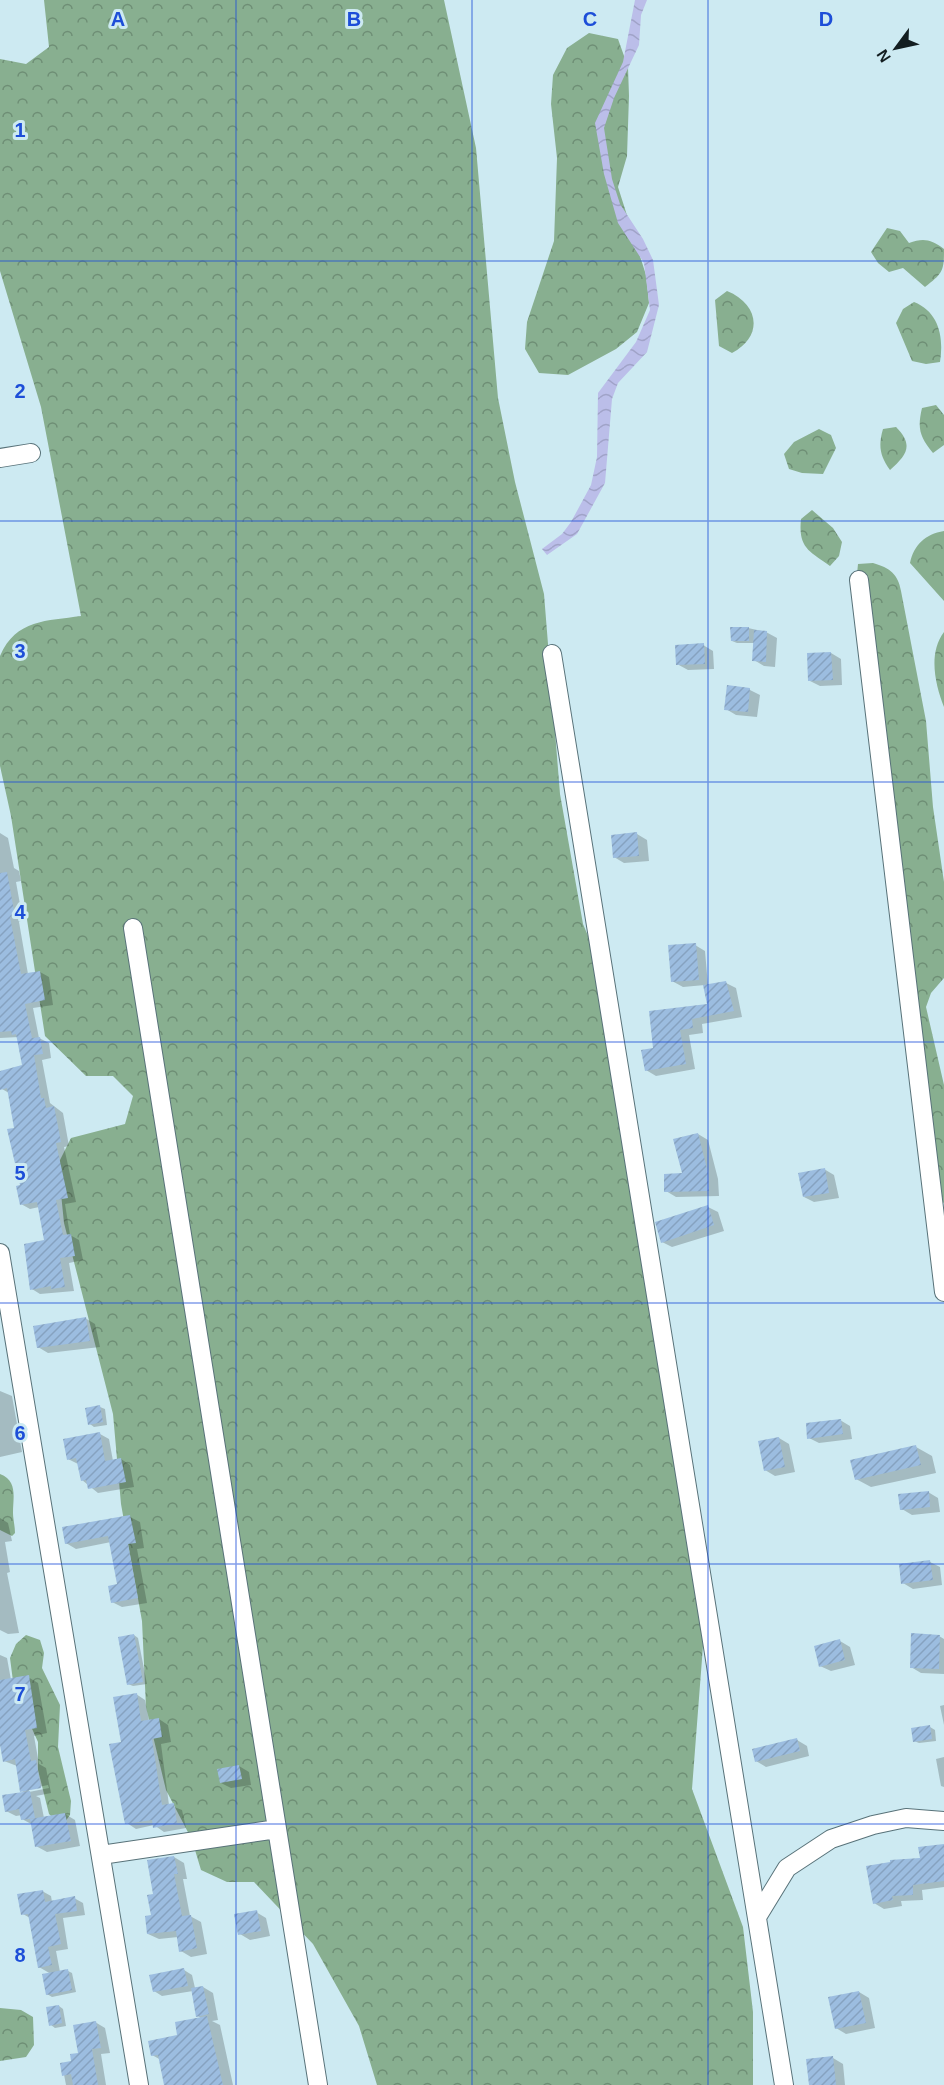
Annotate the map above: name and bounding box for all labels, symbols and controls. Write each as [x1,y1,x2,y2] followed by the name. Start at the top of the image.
[111,8,125,30] text: A
[347,8,361,30] text: B
[583,8,597,30] text: C
[819,8,833,30] text: D
[866,18,926,78] north arrow
[874,46,894,65] text: N
[14,119,26,141] text: 1
[14,380,26,402] text: 2
[14,640,26,662] text: 3
[14,901,26,923] text: 4
[14,1162,26,1184] text: 5
[14,1422,26,1444] text: 6
[14,1683,26,1705] text: 7
[14,1944,26,1966] text: 8

